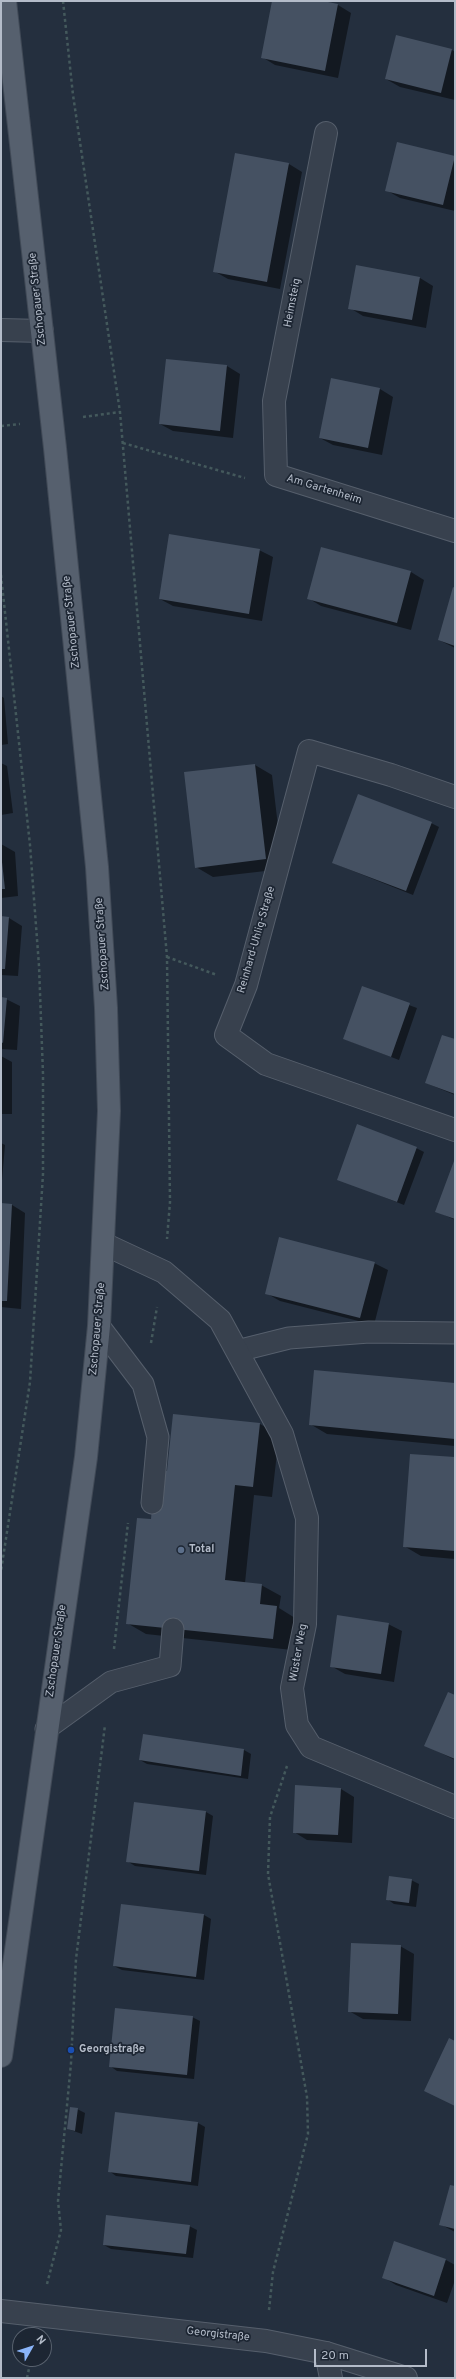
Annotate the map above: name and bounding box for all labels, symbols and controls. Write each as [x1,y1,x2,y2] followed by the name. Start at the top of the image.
[27,252,49,346] street label: Zschopauer Straße
[282,277,304,329] street label: Heimsteig
[285,472,363,508] street label: Am Gartenheim
[61,575,83,669] street label: Zschopauer Straße
[235,885,279,995] street label: Reinhard-Uhlig-Straße
[93,897,113,991] street label: Zschopauer Straße
[87,1282,109,1376] street label: Zschopauer Straße
[189,1543,214,1557] place label: Total
[176,1545,186,1555] marker: Total
[44,1604,70,1698] street label: Zschopauer Straße
[287,1623,311,1683] street label: Wüster Weg
[79,2043,145,2057] place label: Georgistraße
[66,2045,76,2055] marker: Georgistraße
[186,2325,250,2345] street label: Georgistraße
[12,2327,52,2367] north arrow
[33,2333,48,2348] text: N
[316,2341,429,2367] scale bar
[321,2348,349,2364] text: 20 m

